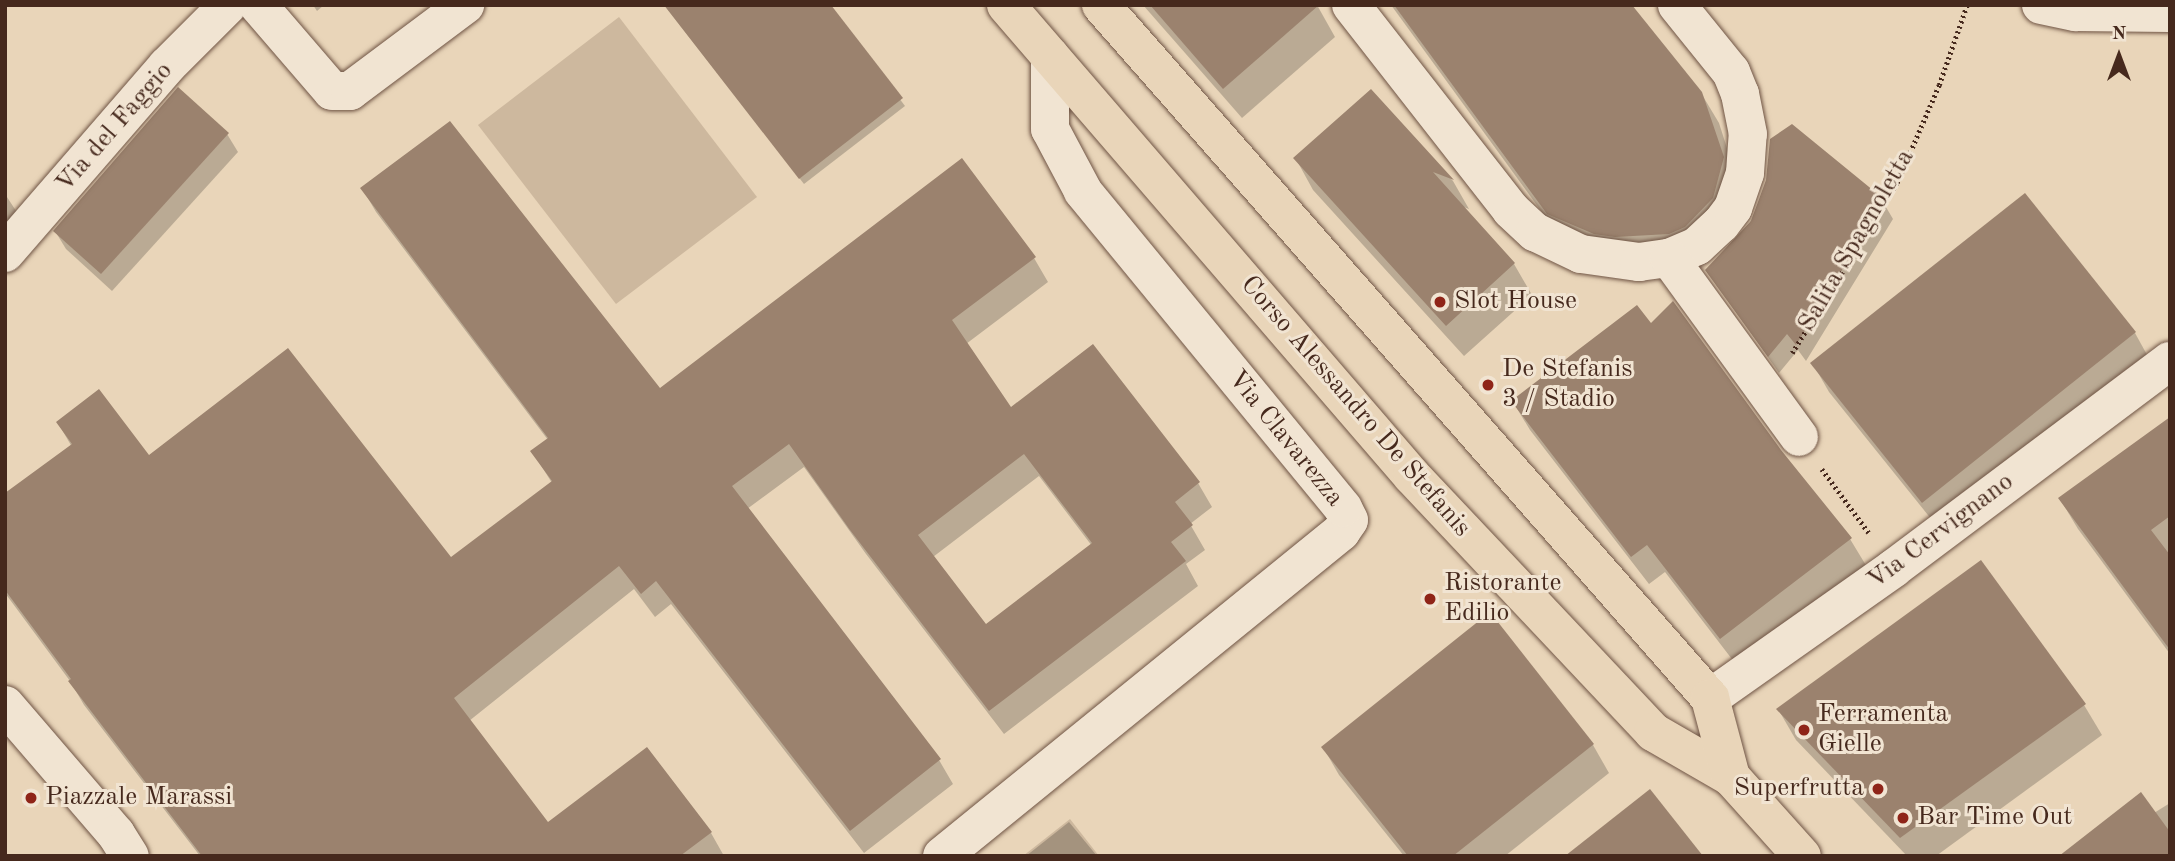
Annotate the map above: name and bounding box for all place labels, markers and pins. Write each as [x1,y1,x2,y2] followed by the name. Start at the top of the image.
[1454,286,1577,318] place label: Slot House
[1432,294,1448,310] marker: Slot House
[1502,354,1632,416] place label: De Stefanis 3 / Stadio
[1480,377,1496,393] marker: De Stefanis 3 / Stadio
[1444,568,1562,630] place label: Ristorante Edilio
[1422,591,1438,607] marker: Ristorante Edilio
[1818,699,1948,760] place label: Ferramenta Gielle
[1796,722,1812,738] marker: Ferramenta Gielle
[1734,773,1864,805] place label: Superfrutta
[1870,781,1886,797] marker: Superfrutta
[45,782,232,814] place label: Piazzale Marassi
[23,790,39,806] marker: Piazzale Marassi
[1917,802,2072,834] place label: Bar Time Out
[1895,810,1911,826] marker: Bar Time Out

